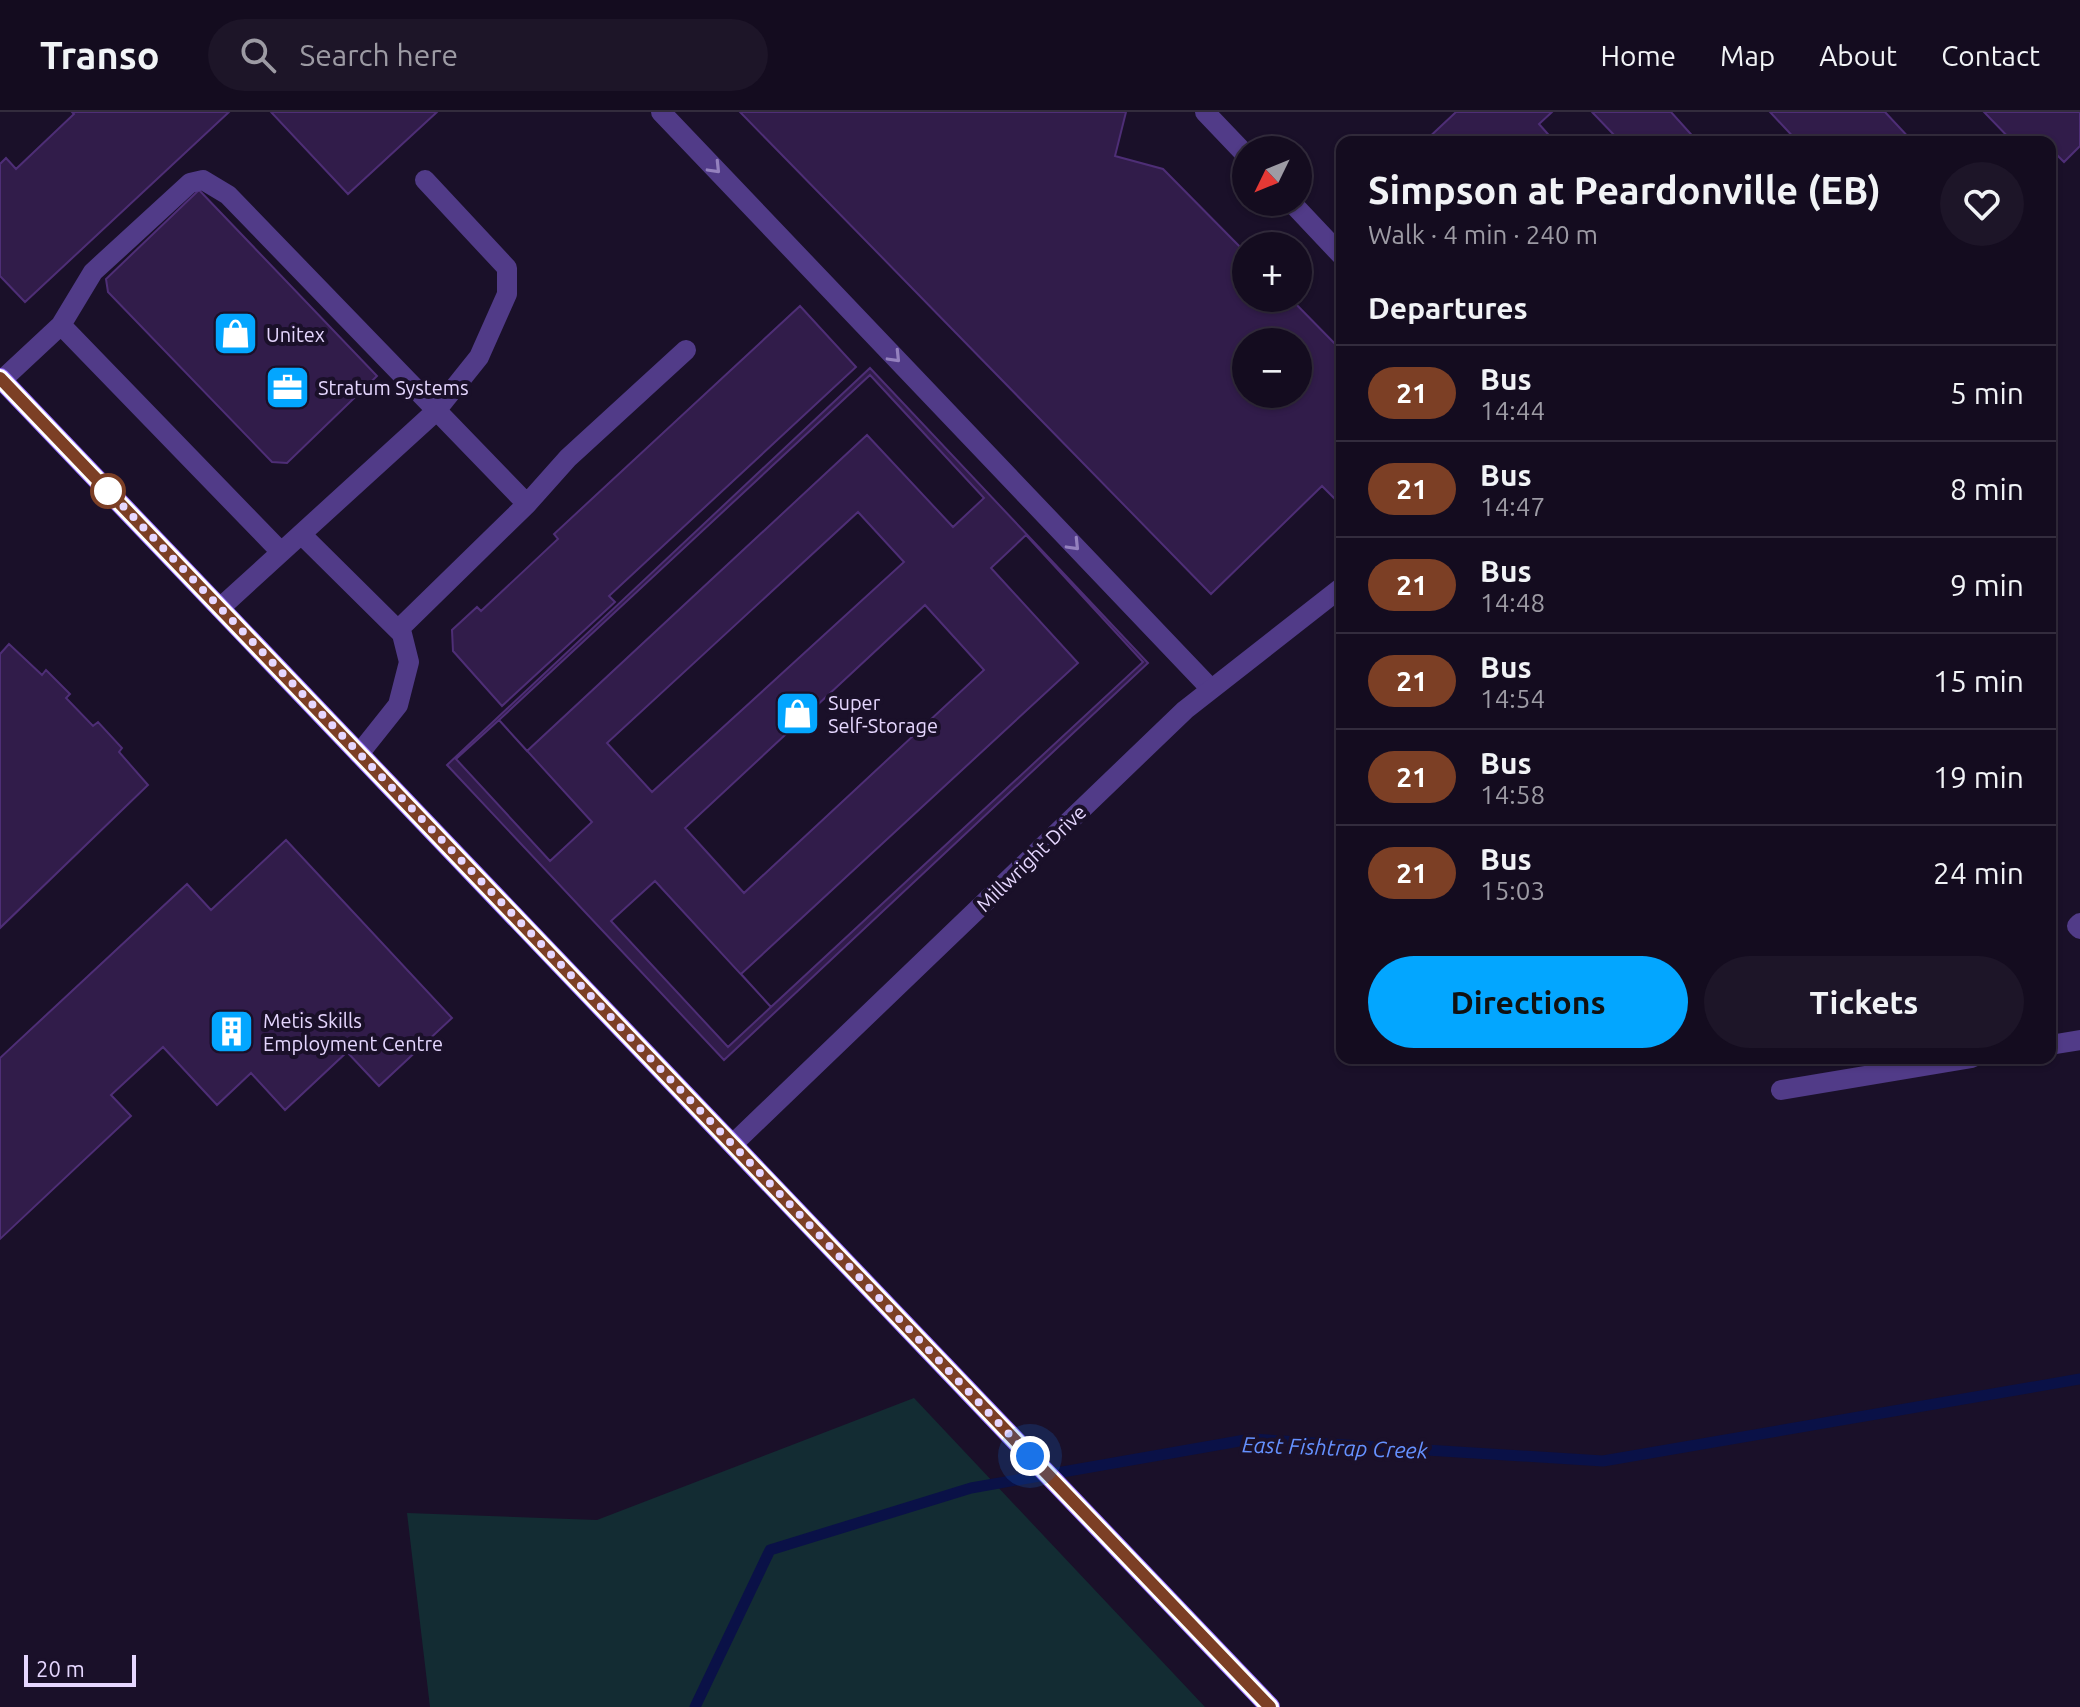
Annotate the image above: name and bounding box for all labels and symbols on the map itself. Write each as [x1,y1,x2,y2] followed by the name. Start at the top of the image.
[1232,136,1312,216] north arrow
[706,159,720,174] one-way arrow
[211,310,259,358] shop icon: Unitex
[266,323,325,346] place label: Unitex
[885,348,900,362] one-way arrow
[263,363,311,411] office icon: Stratum Systems
[318,376,469,399] place label: Stratum Systems
[91,474,125,508] unlabelled marker
[1065,536,1079,550] one-way arrow
[773,690,821,738] shop icon: Super Self-Storage
[828,691,938,737] place label: Super Self-Storage
[971,800,1091,916] street label: Millwright Drive
[208,1008,256,1056] building icon: Metis Skills Employment Centre
[263,1009,443,1055] place label: Metis Skills Employment Centre
[1242,1431,1429,1463] water label: East Fishtrap Creek
[1010,1436,1050,1476] your location
[24,1651,136,1687] scale bar

